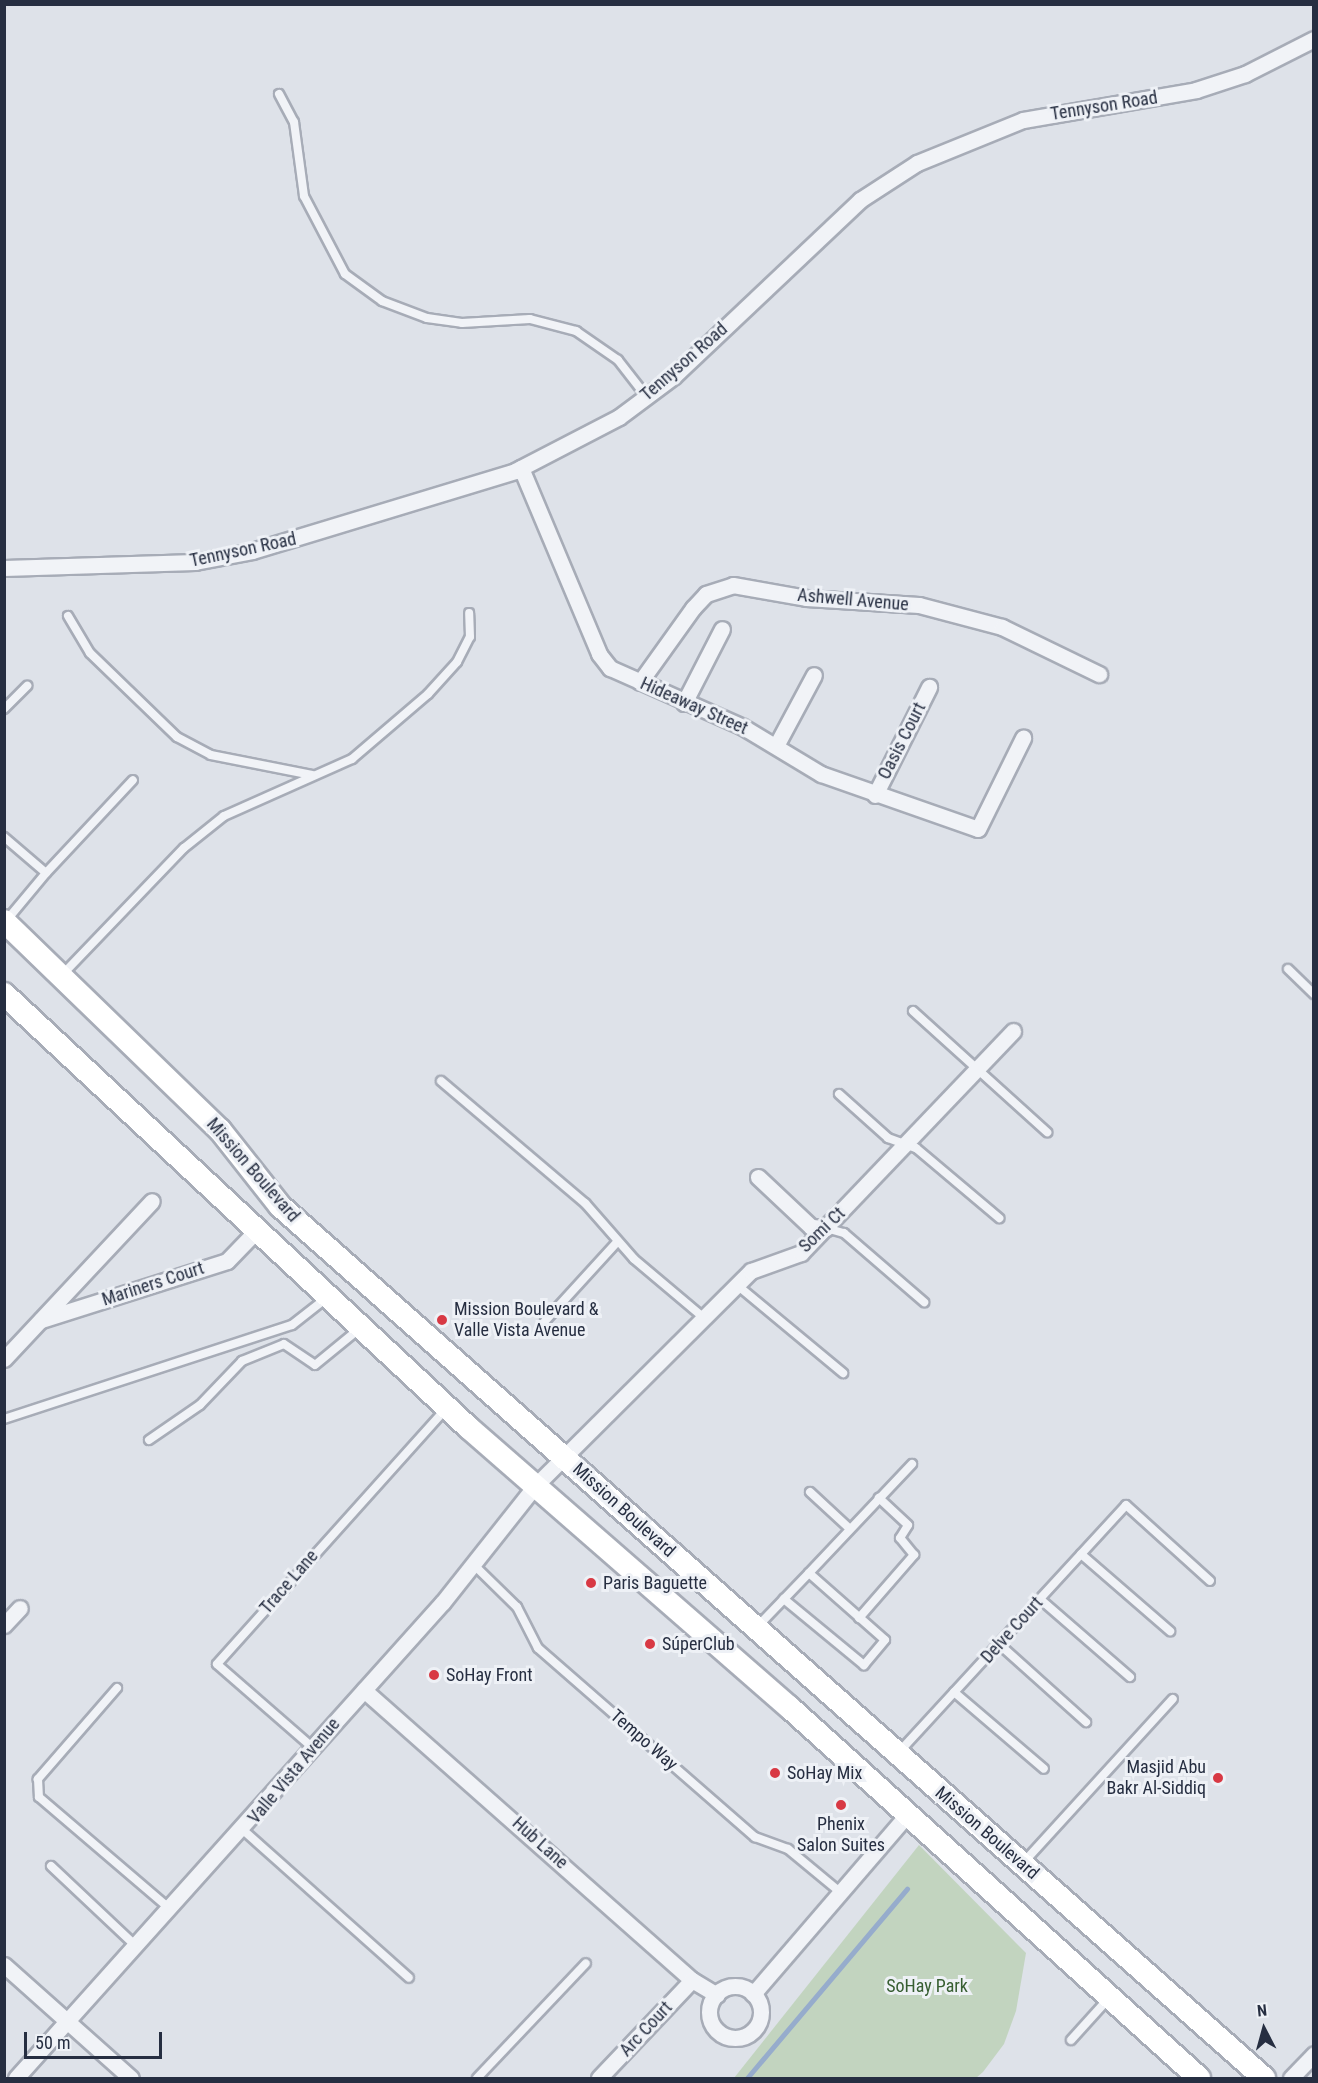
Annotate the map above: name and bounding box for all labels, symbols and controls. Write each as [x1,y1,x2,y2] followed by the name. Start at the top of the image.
[1049,87,1159,125] street label: Tennyson Road
[636,318,732,406] street label: Tennyson Road
[188,528,298,572] street label: Tennyson Road
[796,584,910,616] street label: Ashwell Avenue
[637,673,751,739] street label: Hideaway Street
[873,699,931,783] street label: Oasis Court
[202,1114,304,1226] street label: Mission Boulevard
[794,1203,850,1257] street label: Somi Ct
[99,1257,207,1311] street label: Mariners Court
[454,1299,599,1342] place label: Mission Boulevard & Valle Vista Avenue
[435,1313,449,1327] marker: Mission Boulevard & Valle Vista Avenue
[568,1458,680,1562] street label: Mission Boulevard
[255,1546,323,1618] street label: Trace Lane
[603,1572,707,1594] place label: Paris Baguette
[584,1576,598,1590] marker: Paris Baguette
[976,1592,1048,1668] street label: Delve Court
[662,1633,735,1655] place label: SúperClub
[643,1637,657,1651] marker: SúperClub
[446,1664,532,1686] place label: SoHay Front
[427,1668,441,1682] marker: SoHay Front
[606,1705,682,1775] street label: Tempo Way
[243,1714,345,1828] street label: Valle Vista Avenue
[1106,1757,1206,1800] place label: Masjid Abu Bakr Al-Siddiq
[787,1762,862,1784] place label: SoHay Mix
[768,1766,782,1780] marker: SoHay Mix
[1211,1771,1225,1785] marker: Masjid Abu Bakr Al-Siddiq
[931,1782,1043,1884] street label: Mission Boulevard
[834,1798,848,1812] marker: Phenix Salon Suites
[508,1812,572,1874] street label: Hub Lane
[797,1814,885,1856] place label: Phenix Salon Suites
[886,1975,968,1997] park label: SoHay Park
[615,1997,677,2061] street label: Arc Court
[1234,1999,1294,2059] north arrow
[1256,2001,1268,2021] text: N
[27,2020,165,2058] scale bar
[35,2032,70,2053] text: 50 m

